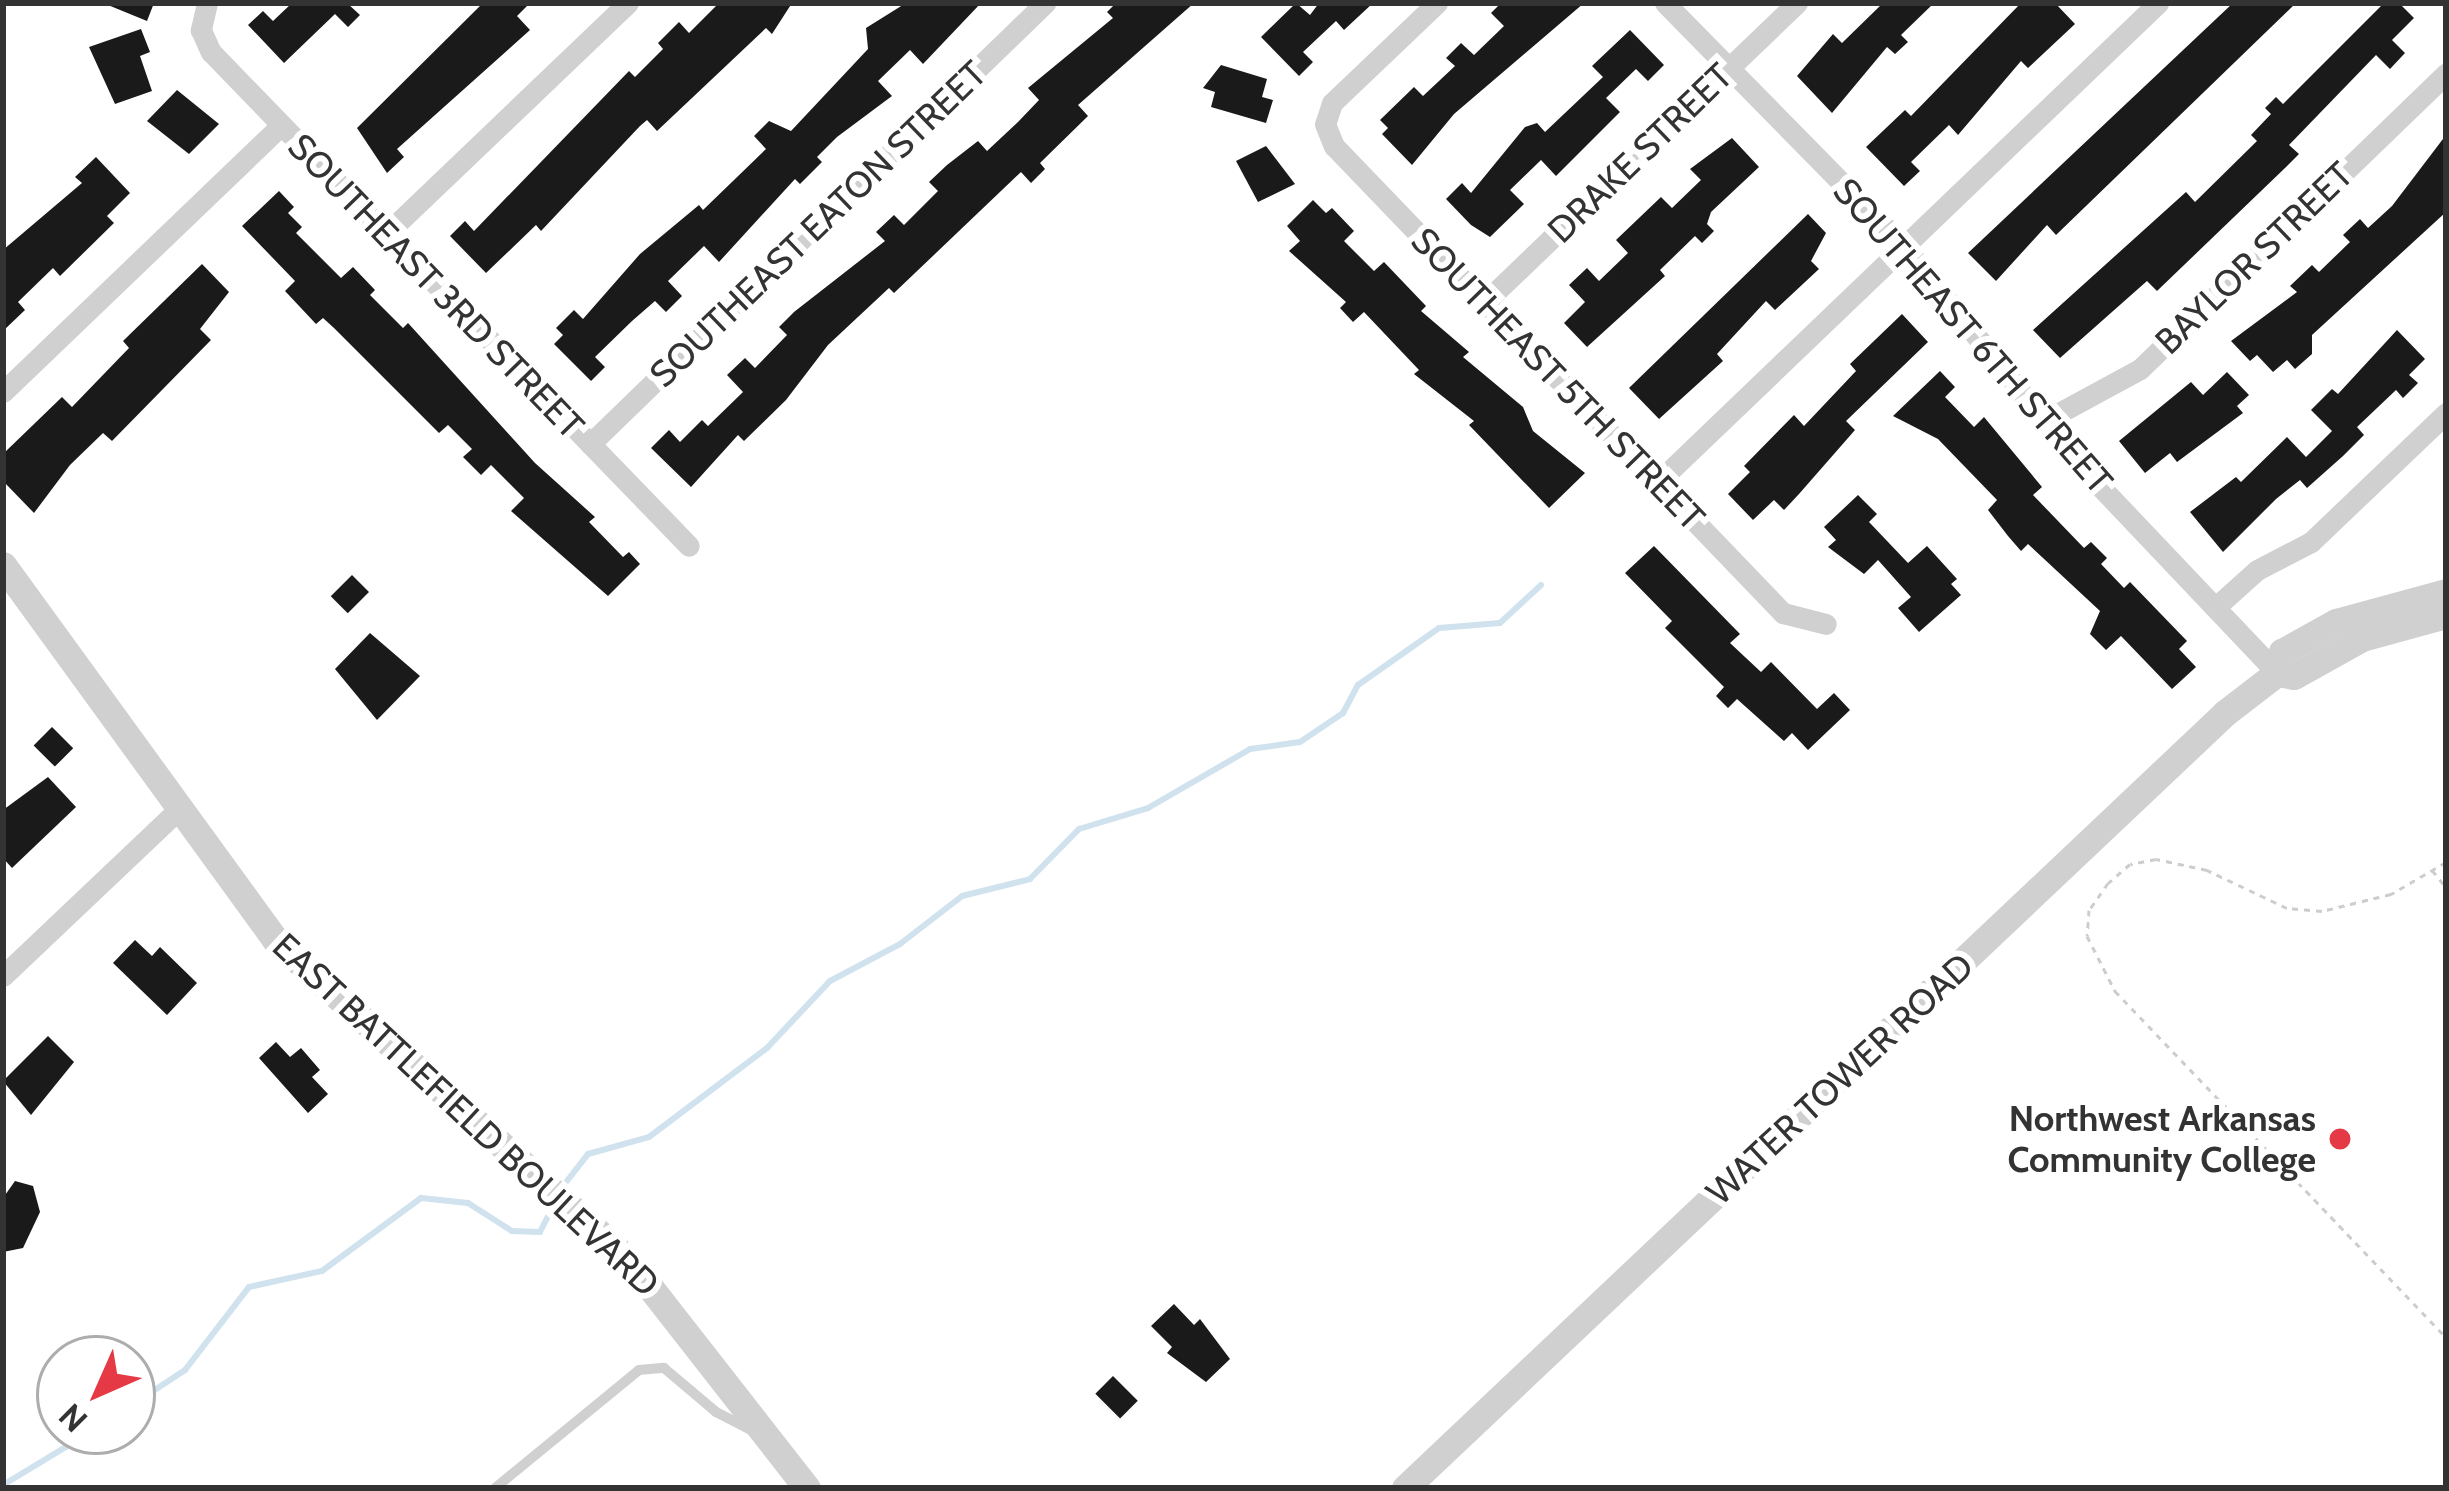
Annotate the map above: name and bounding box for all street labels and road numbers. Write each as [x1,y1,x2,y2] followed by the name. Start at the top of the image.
[641,52,995,396] street label: SOUTHEAST EATON STREET
[1539,54,1741,252] street label: DRAKE STREET
[279,125,593,447] street label: SOUTHEAST 3RD STREET
[2146,153,2362,363] street label: BAYLOR STREET
[1824,170,2122,502] street label: SOUTHEAST 6TH STREET
[1402,219,1714,539] street label: SOUTHEAST 5TH STREET
[264,925,668,1305] street label: EAST BATTLEFIELD BOULEVARD
[1698,944,1982,1214] street label: WATER TOWER ROAD

